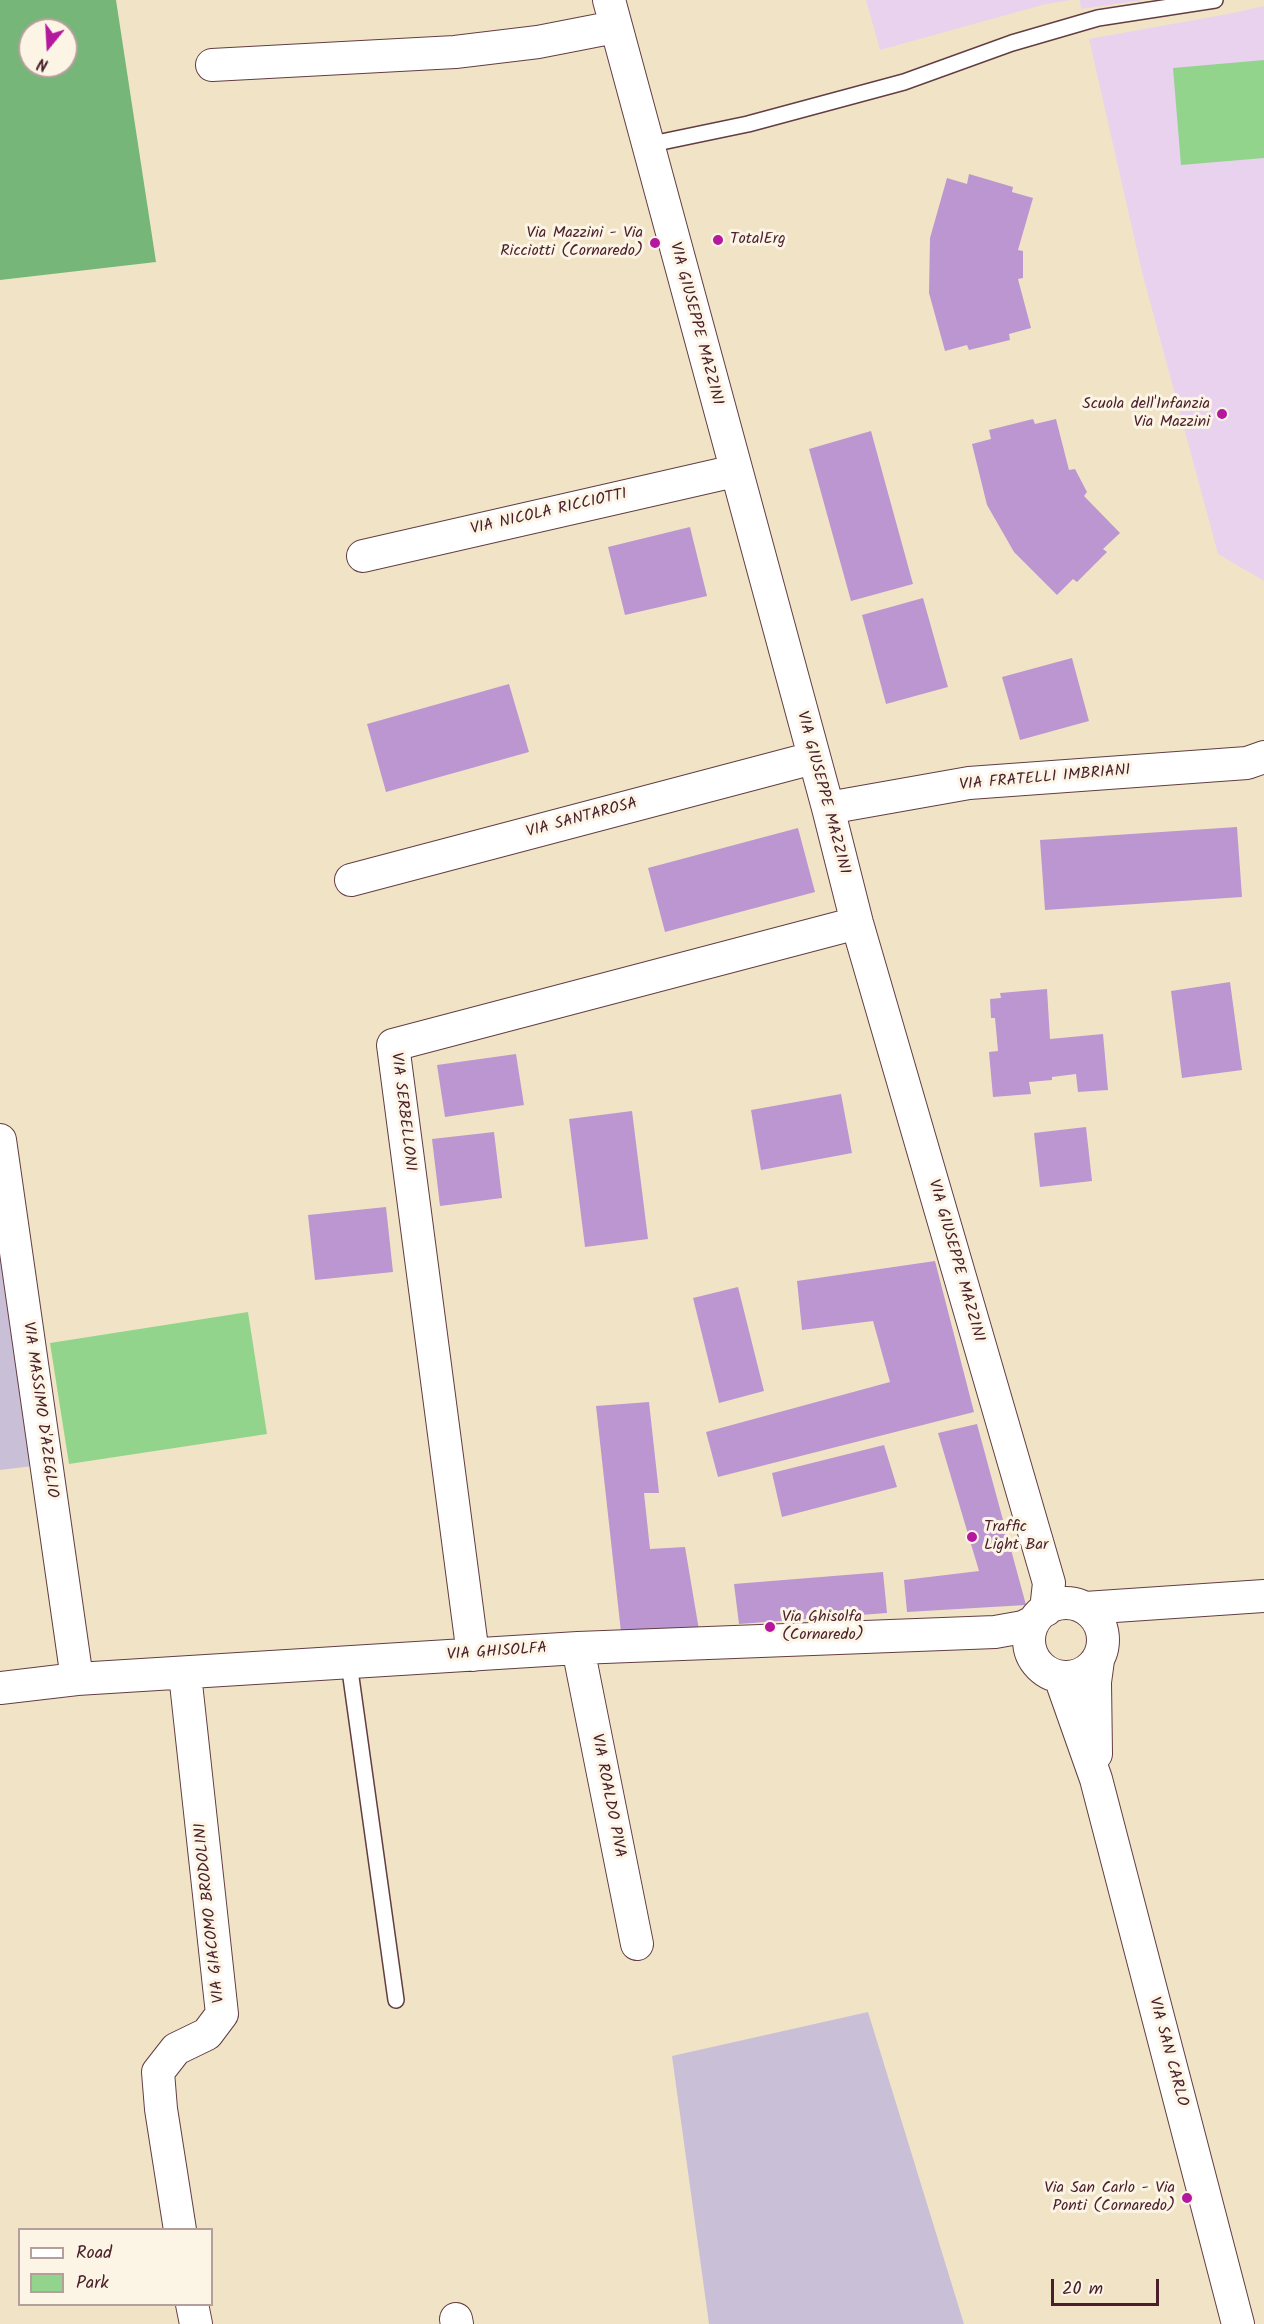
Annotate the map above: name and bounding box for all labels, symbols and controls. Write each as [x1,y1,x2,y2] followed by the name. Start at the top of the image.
[18,18,78,78] north arrow
[34,50,52,77] text: N
[500,224,643,262] place label: Via Mazzini - Via Ricciotti (Cornaredo)
[730,230,786,250] place label: TotalErg
[711,233,725,247] marker: TotalErg
[648,236,662,250] marker: Via Mazzini - Via Ricciotti (Cornaredo)
[664,240,726,408] street label: VIA GIUSEPPE MAZZINI
[1082,395,1210,433] place label: Scuola dell'Infanzia Via Mazzini
[1215,407,1229,421] marker: Scuola dell'Infanzia Via Mazzini
[469,486,629,540] street label: VIA NICOLA RICCIOTTI
[791,709,853,877] street label: VIA GIUSEPPE MAZZINI
[959,762,1131,796] street label: VIA FRATELLI IMBRIANI
[524,795,640,843] street label: VIA SANTAROSA
[385,1052,419,1172] street label: VIA SERBELLONI
[923,1178,987,1344] street label: VIA GIUSEPPE MAZZINI
[17,1321,61,1499] street label: VIA MASSIMO D'AZEGLIO
[984,1518,1048,1556] place label: Traffic Light Bar
[965,1530,979,1544] marker: Traffic Light Bar
[782,1608,864,1646] place label: Via Ghisolfa (Cornaredo)
[763,1620,777,1634] marker: Via Ghisolfa (Cornaredo)
[446,1640,548,1666] street label: VIA GHISOLFA
[586,1732,628,1860] street label: VIA ROALDO PIVA
[192,1822,230,2004] street label: VIA GIACOMO BRODOLINI
[1143,1995,1191,2109] street label: VIA SAN CARLO
[1044,2179,1175,2217] place label: Via San Carlo - Via Ponti (Cornaredo)
[1180,2191,1194,2205] marker: Via San Carlo - Via Ponti (Cornaredo)
[18,2228,213,2306] legend
[76,2239,112,2268] text: Road
[1054,2267,1162,2305] scale bar
[76,2269,109,2298] text: Park
[1062,2275,1103,2304] text: 20 m

